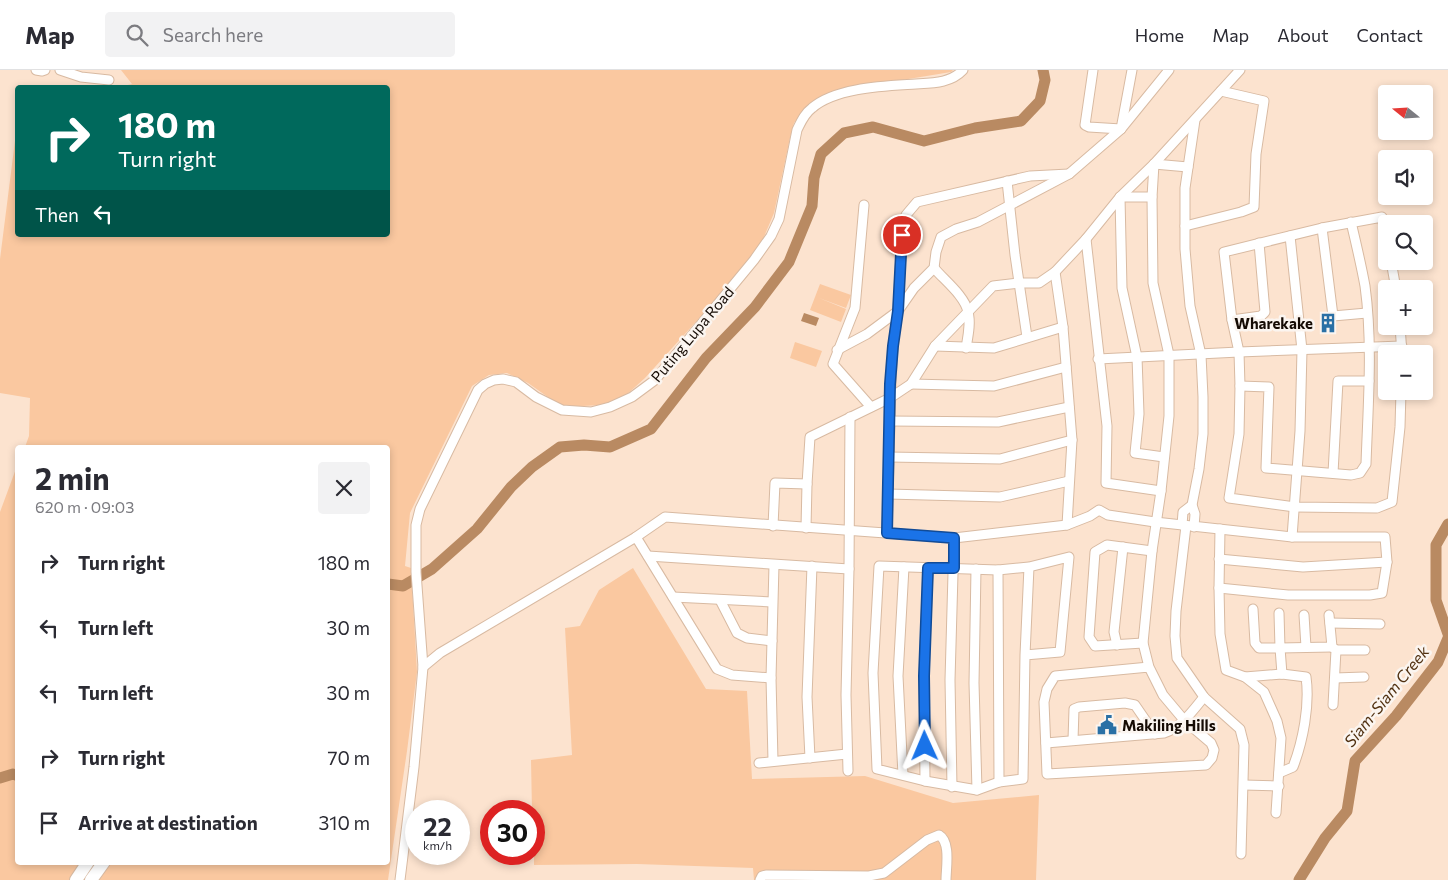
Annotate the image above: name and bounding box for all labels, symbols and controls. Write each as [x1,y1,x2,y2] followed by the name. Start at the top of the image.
[105,12,455,57] search box
[25,20,75,49] text: Map
[123,21,151,49] icon: search
[163,23,263,46] text: Search here
[1135,24,1184,46] text: Home
[1212,24,1249,46] text: Map
[1277,24,1329,46] text: About
[1357,24,1423,46] text: Contact
[1378,85,1432,140] north arrow
[1378,85,1433,400] map controls
[118,102,216,145] text: 180 m
[35,105,100,170] icon: right
[118,145,216,172] text: Turn right
[1378,150,1433,205] button: sound
[89,200,117,228] icon: left
[35,203,79,226] text: Then
[881,214,923,256] pin
[1378,215,1433,270] button: search
[888,221,916,249] icon: arrive
[1378,280,1433,335] button: +
[647,283,737,385] street label: Puting Lupa Road
[1317,312,1339,334] building icon: Wharekake
[1234,314,1313,332] place label: Wharekake
[1378,345,1433,400] button: −
[35,459,110,496] text: 2 min
[318,462,370,514] button: close
[35,497,134,516] text: 620 m · 09:03
[35,549,63,577] icon: right
[78,551,165,574] text: Turn right
[318,551,370,574] text: 180 m
[35,614,63,642] icon: left
[78,616,153,639] text: Turn left
[327,616,370,639] text: 30 m
[1340,642,1433,750] water label: Siam-Siam Creek
[35,679,63,707] icon: left
[78,681,153,704] text: Turn left
[327,681,370,704] text: 30 m
[1096,714,1118,736] public building icon: Makiling Hills
[1122,716,1216,734] place label: Makiling Hills
[898,719,950,771] position arrow
[35,744,63,772] icon: right
[78,746,165,769] text: Turn right
[327,746,370,769] text: 70 m
[480,800,545,865] speed limit sign: 30
[35,809,63,837] icon: arrive
[78,811,258,834] text: Arrive at destination
[318,811,370,834] text: 310 m
[423,811,452,841] text: 22
[423,838,452,852] text: km/h

